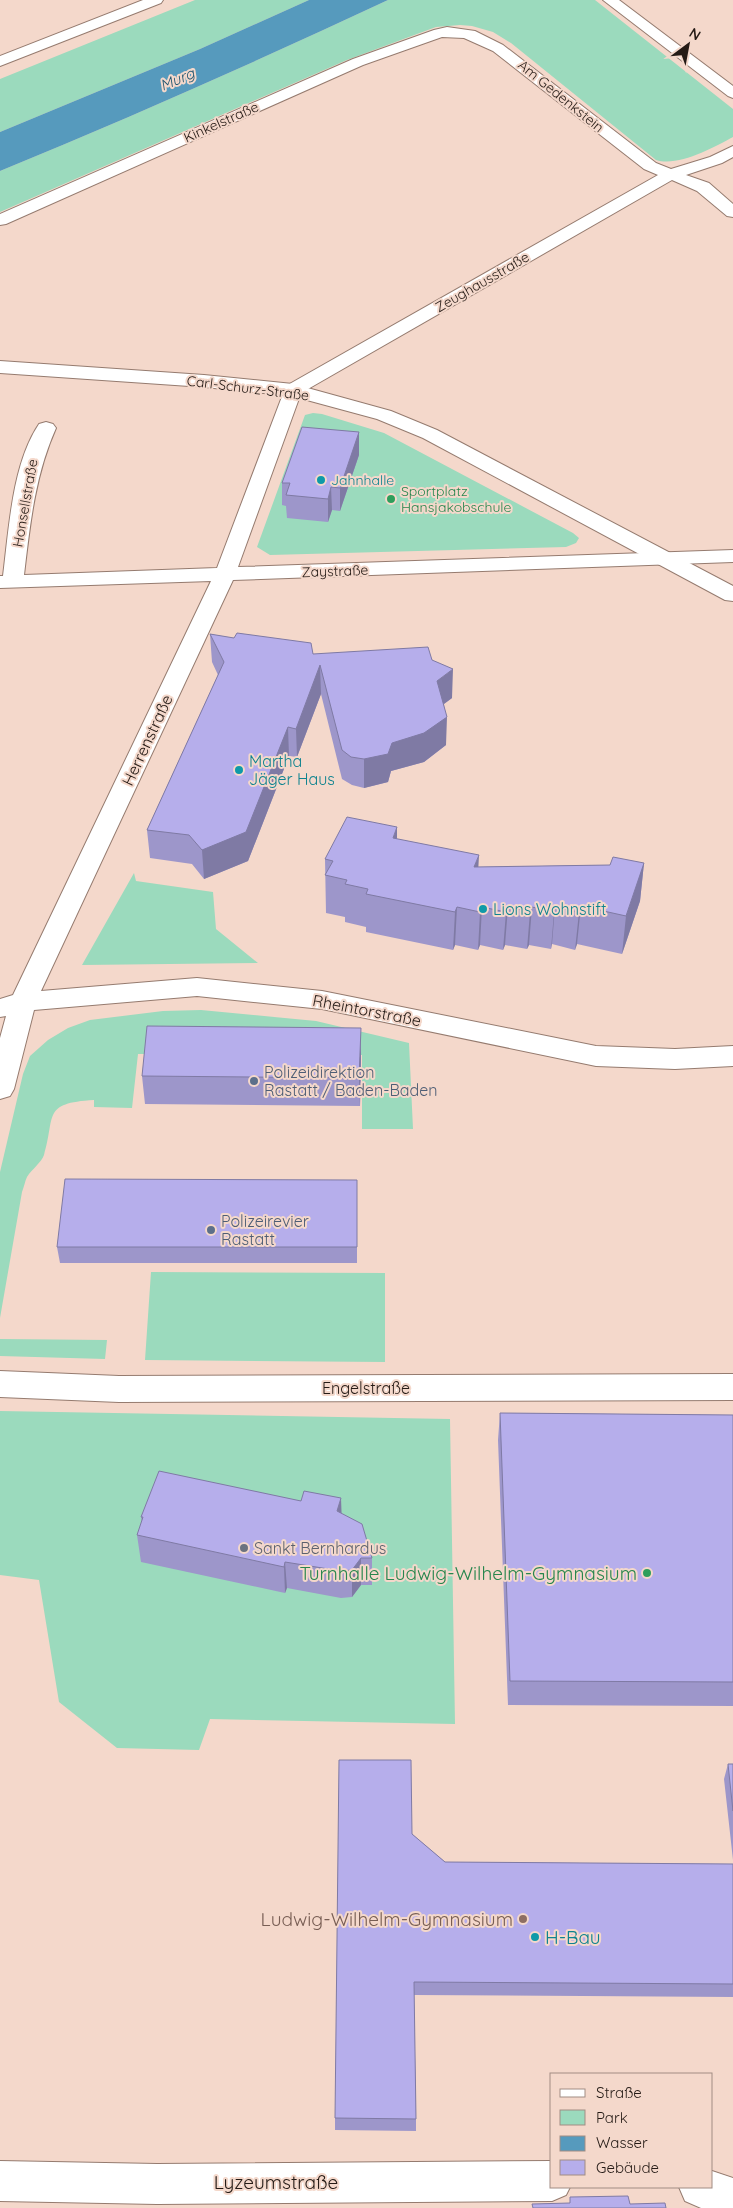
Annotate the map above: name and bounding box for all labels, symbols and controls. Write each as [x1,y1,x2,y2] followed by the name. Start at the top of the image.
[663,20,713,70] north arrow
[686,24,704,44] text: N
[514,56,608,136] street label: Am Gedenkstein
[157,63,199,95] water label: Murg
[181,97,261,147] street label: Kinkelstraße
[432,248,532,316] street label: Zeughausstraße
[186,372,310,404] street label: Carl-Schurz-Straße
[8,458,42,548] street label: Honsellstraße
[331,471,394,489] place label: Jahnhalle
[315,474,327,486] marker: Jahnhalle
[401,482,511,516] place label: Sportplatz Hansjakobschule
[385,493,397,505] marker: Sportplatz Hansjakobschule
[301,561,369,581] street label: Zaystraße
[117,691,177,789] street label: Herrenstraße
[249,751,335,789] place label: Martha Jäger Haus
[233,764,245,776] marker: Martha Jäger Haus
[493,899,607,919] place label: Lions Wohnstift
[477,903,489,915] marker: Lions Wohnstift
[311,990,423,1030] street label: Rheintorstraße
[264,1062,437,1100] place label: Polizeidirektion Rastatt / Baden-Baden
[248,1075,260,1087] marker: Polizeidirektion Rastatt / Baden-Baden
[221,1211,309,1249] place label: Polizeirevier Rastatt
[205,1224,217,1236] marker: Polizeirevier Rastatt
[322,1378,410,1398] street label: Engelstraße
[254,1538,386,1558] place label: Sankt Bernhardus
[238,1542,250,1554] marker: Sankt Bernhardus
[300,1561,637,1585] place label: Turnhalle Ludwig-Wilhelm-Gymnasium
[641,1567,653,1579] marker: Turnhalle Ludwig-Wilhelm-Gymnasium
[261,1907,513,1931] place label: Ludwig-Wilhelm-Gymnasium
[517,1913,529,1925] marker: Ludwig-Wilhelm-Gymnasium
[545,1925,601,1949] place label: H-Bau
[529,1931,541,1943] marker: H-Bau
[550,2073,713,2188] legend
[596,2083,642,2102] text: Straße
[596,2108,628,2127] text: Park
[596,2133,648,2152] text: Wasser
[596,2158,659,2177] text: Gebäude
[214,2170,338,2194] street label: Lyzeumstraße

